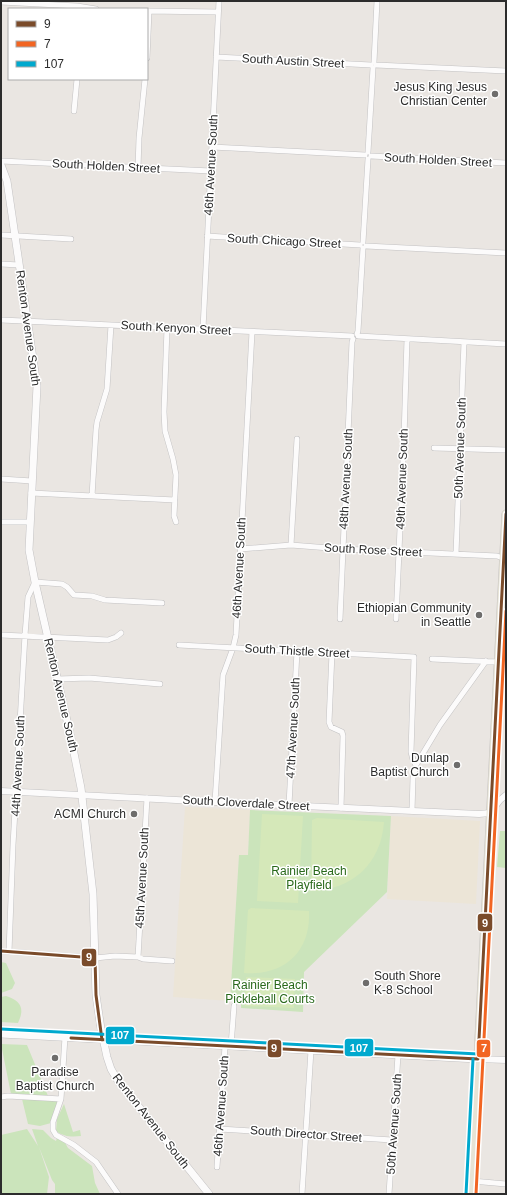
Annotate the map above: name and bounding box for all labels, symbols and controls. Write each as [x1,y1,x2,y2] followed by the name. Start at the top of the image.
[8,8,148,80] legend
[44,17,51,31] text: 9
[44,37,51,51] text: 7
[241,51,345,71] street label: South Austin Street
[44,57,64,71] text: 107
[394,80,487,108] place label: Jesus King Jesus Christian Center
[490,89,500,99] marker: Jesus King Jesus Christian Center
[201,114,221,216] street label: 46th Avenue South
[384,150,493,170] street label: South Holden Street
[52,156,161,176] street label: South Holden Street
[227,231,342,251] street label: South Chicago Street
[13,269,43,387] street label: Renton Avenue South
[120,318,232,338] street label: South Kenyon Street
[451,397,469,499] street label: 50th Avenue South
[336,428,356,530] street label: 48th Avenue South
[393,428,411,530] street label: 49th Avenue South
[229,517,249,619] street label: 46th Avenue South
[324,540,423,560] street label: South Rose Street
[357,601,471,629] place label: Ethiopian Community in Seattle
[474,610,484,620] marker: Ethiopian Community in Seattle
[41,637,81,753] street label: Renton Avenue South
[244,641,351,661] street label: South Thistle Street
[283,677,303,779] street label: 47th Avenue South
[8,715,28,817] street label: 44th Avenue South
[370,751,449,779] place label: Dunlap Baptist Church
[452,760,462,770] marker: Dunlap Baptist Church
[182,793,311,813] street label: South Cloverdale Street
[54,807,126,821] place label: ACMI Church
[129,809,139,819] marker: ACMI Church
[132,827,152,929] street label: 45th Avenue South
[271,864,347,892] park label: Rainier Beach Playfield
[477,913,493,932] line badge: 9
[482,917,488,929] text: 9
[81,948,97,967] line badge: 9
[86,951,92,963] text: 9
[374,969,441,997] place label: South Shore K-8 School
[225,978,315,1006] park label: Rainier Beach Pickleball Courts
[361,978,371,988] marker: South Shore K-8 School
[105,1026,135,1045] line badge: 107
[111,1029,129,1041] text: 107
[344,1038,374,1057] line badge: 107
[267,1039,282,1058] line badge: 9
[476,1039,491,1058] line badge: 7
[271,1042,277,1054] text: 9
[350,1042,368,1054] text: 107
[481,1042,487,1054] text: 7
[50,1053,60,1063] marker: Paradise Baptist Church
[210,1055,232,1157] street label: 46th Avenue South
[16,1065,94,1093] place label: Paradise Baptist Church
[110,1071,192,1171] street label: Renton Avenue South
[383,1073,405,1175] street label: 50th Avenue South
[250,1123,363,1145] street label: South Director Street

